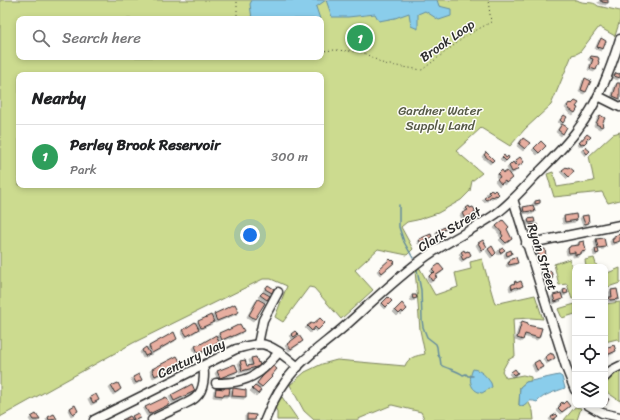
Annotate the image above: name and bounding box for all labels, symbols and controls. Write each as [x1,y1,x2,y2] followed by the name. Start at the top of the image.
[415,13,480,68] street label: Brook Loop
[16,16,324,60] search box
[347,23,373,53] pin: 1
[62,25,141,51] text: Search here
[30,27,52,49] icon: search
[32,83,86,113] text: Nearby
[398,99,482,137] park label: Gardner Water Supply Land
[70,132,220,158] text: Perley Brook Reservoir
[42,145,48,168] text: 1
[271,145,308,168] text: 300 m
[70,158,97,181] text: Park
[413,200,486,258] street label: Clark Street
[521,221,564,294] street label: Ryan Street
[240,225,260,245] your location
[572,264,608,408] map controls
[572,264,608,300] button: +
[572,300,608,336] button: −
[153,332,229,385] street label: Century Way
[572,336,608,372] button: locate
[572,372,608,408] button: layers

